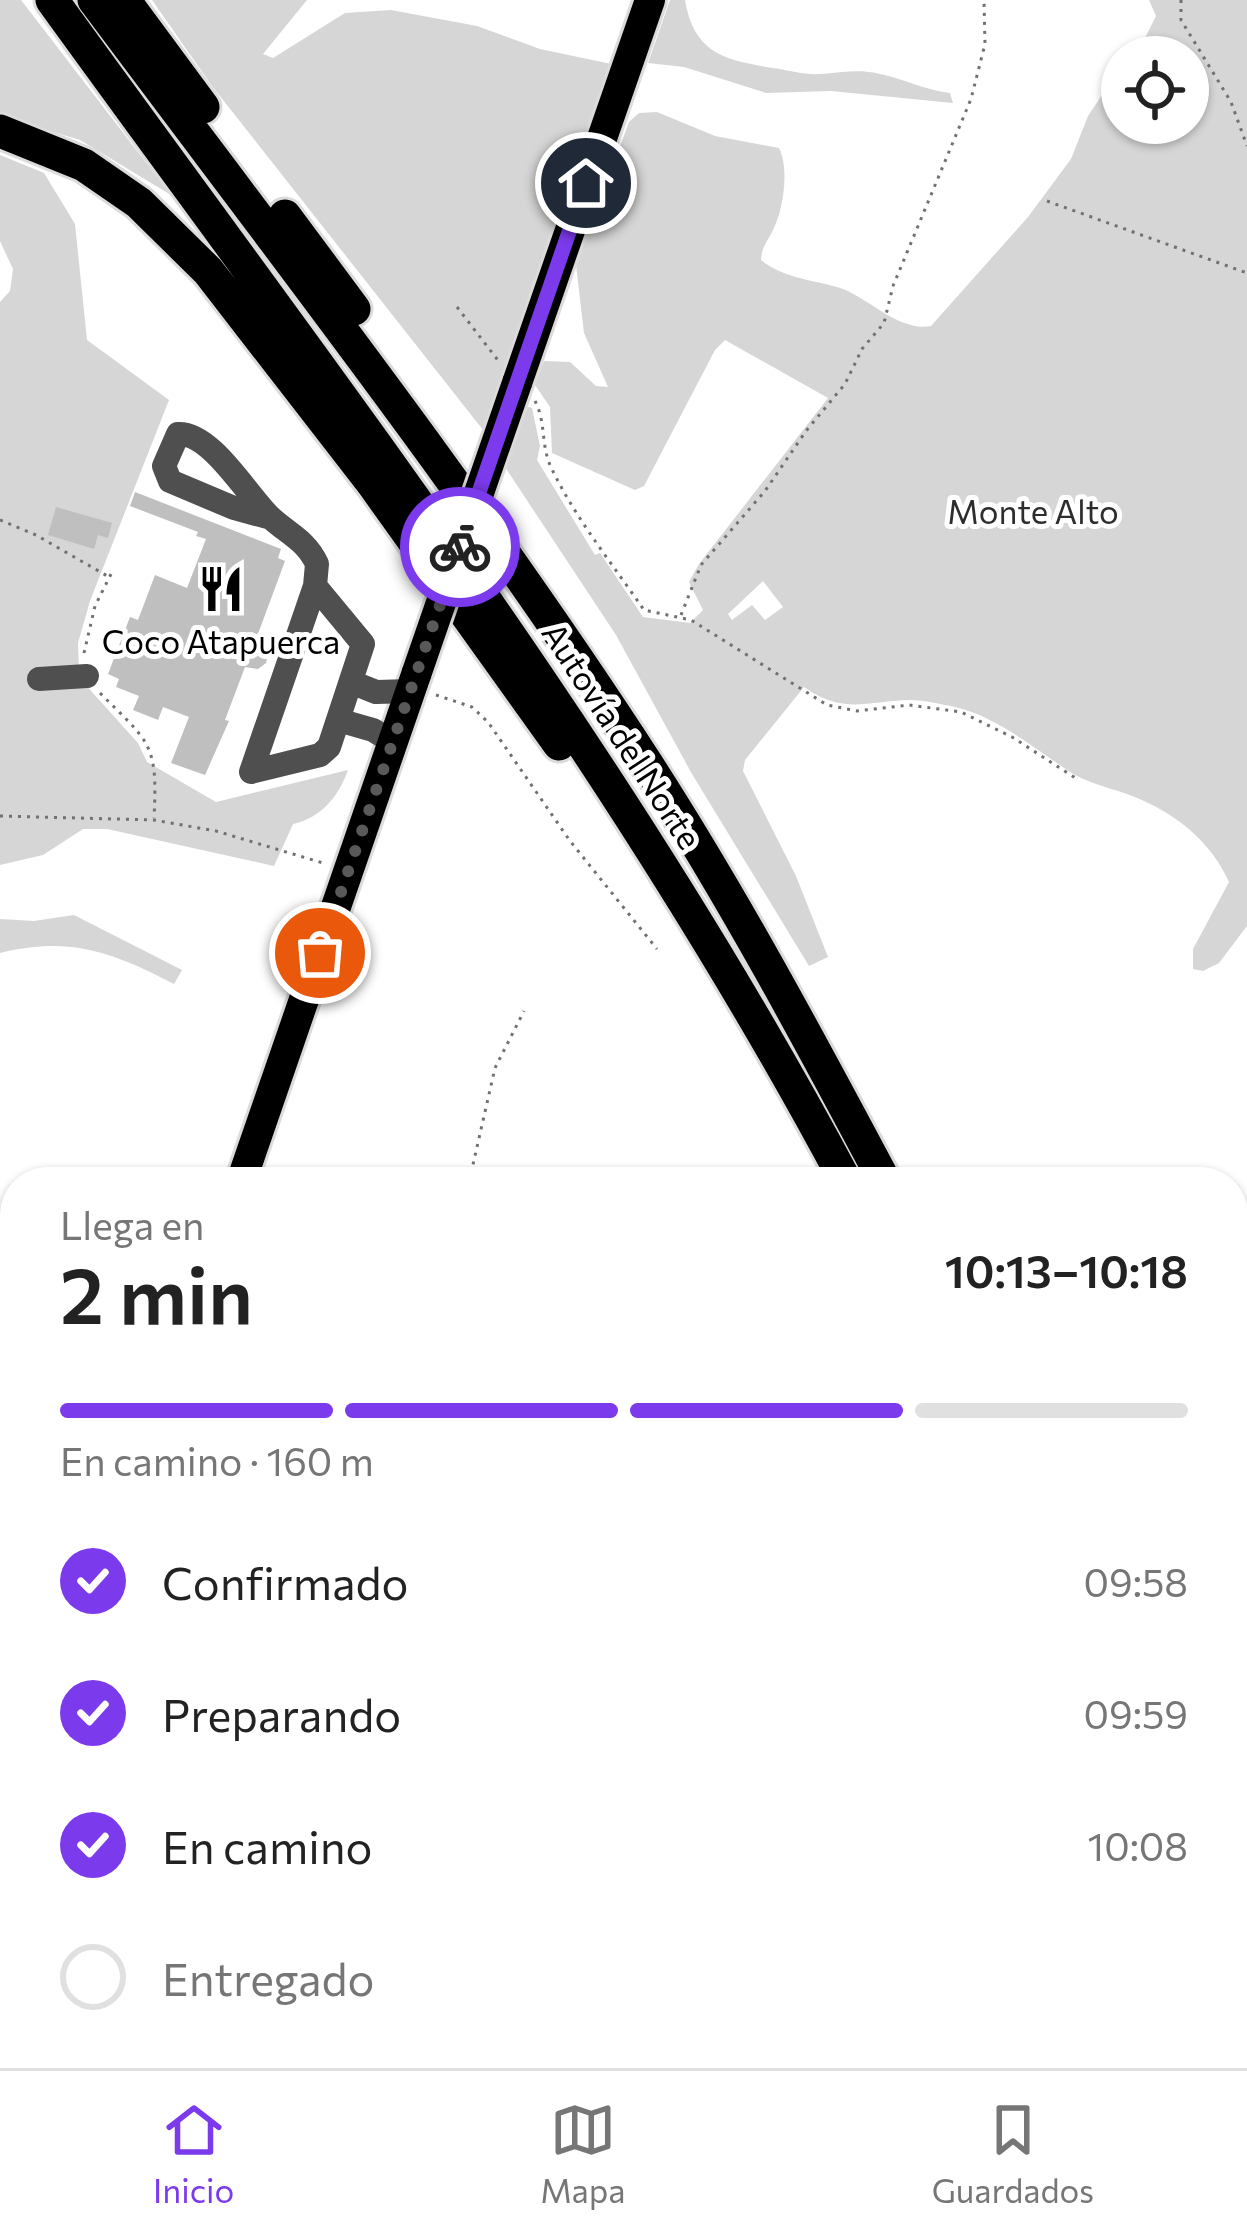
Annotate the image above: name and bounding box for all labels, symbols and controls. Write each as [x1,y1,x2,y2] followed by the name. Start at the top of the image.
[1101,36,1209,144] map controls
[1101,36,1209,144] button: locate
[535,132,637,234] pin
[553,150,619,216] icon: home
[400,487,520,607] courier
[947,490,1119,531] park label: Monte Alto
[427,514,493,580] icon: bike
[196,564,246,614] restaurant icon: Coco Atapuerca
[534,614,712,856] street label: Autovía del Norte
[102,620,340,661] place label: Coco Atapuerca
[269,902,371,1004] pin
[287,920,353,986] icon: bag
[60,1200,204,1248] text: Llega en
[945,1242,1188,1297] text: 10:13–10:18
[60,1245,253,1340] text: 2 min
[60,1436,374,1484] text: En camino · 160 m
[60,1548,126,1614] icon: check
[162,1554,409,1609] text: Confirmado
[1084,1557,1188,1605] text: 09:58
[60,1680,126,1746] icon: check
[162,1686,401,1741] text: Preparando
[1084,1689,1188,1737] text: 09:59
[60,1812,126,1878] icon: check
[162,1818,372,1873] text: En camino
[1088,1821,1188,1869] text: 10:08
[162,1950,374,2005] text: Entregado
[153,2097,234,2210] tab: Inicio
[540,2097,626,2210] tab: Mapa
[932,2097,1094,2210] tab: Guardados

